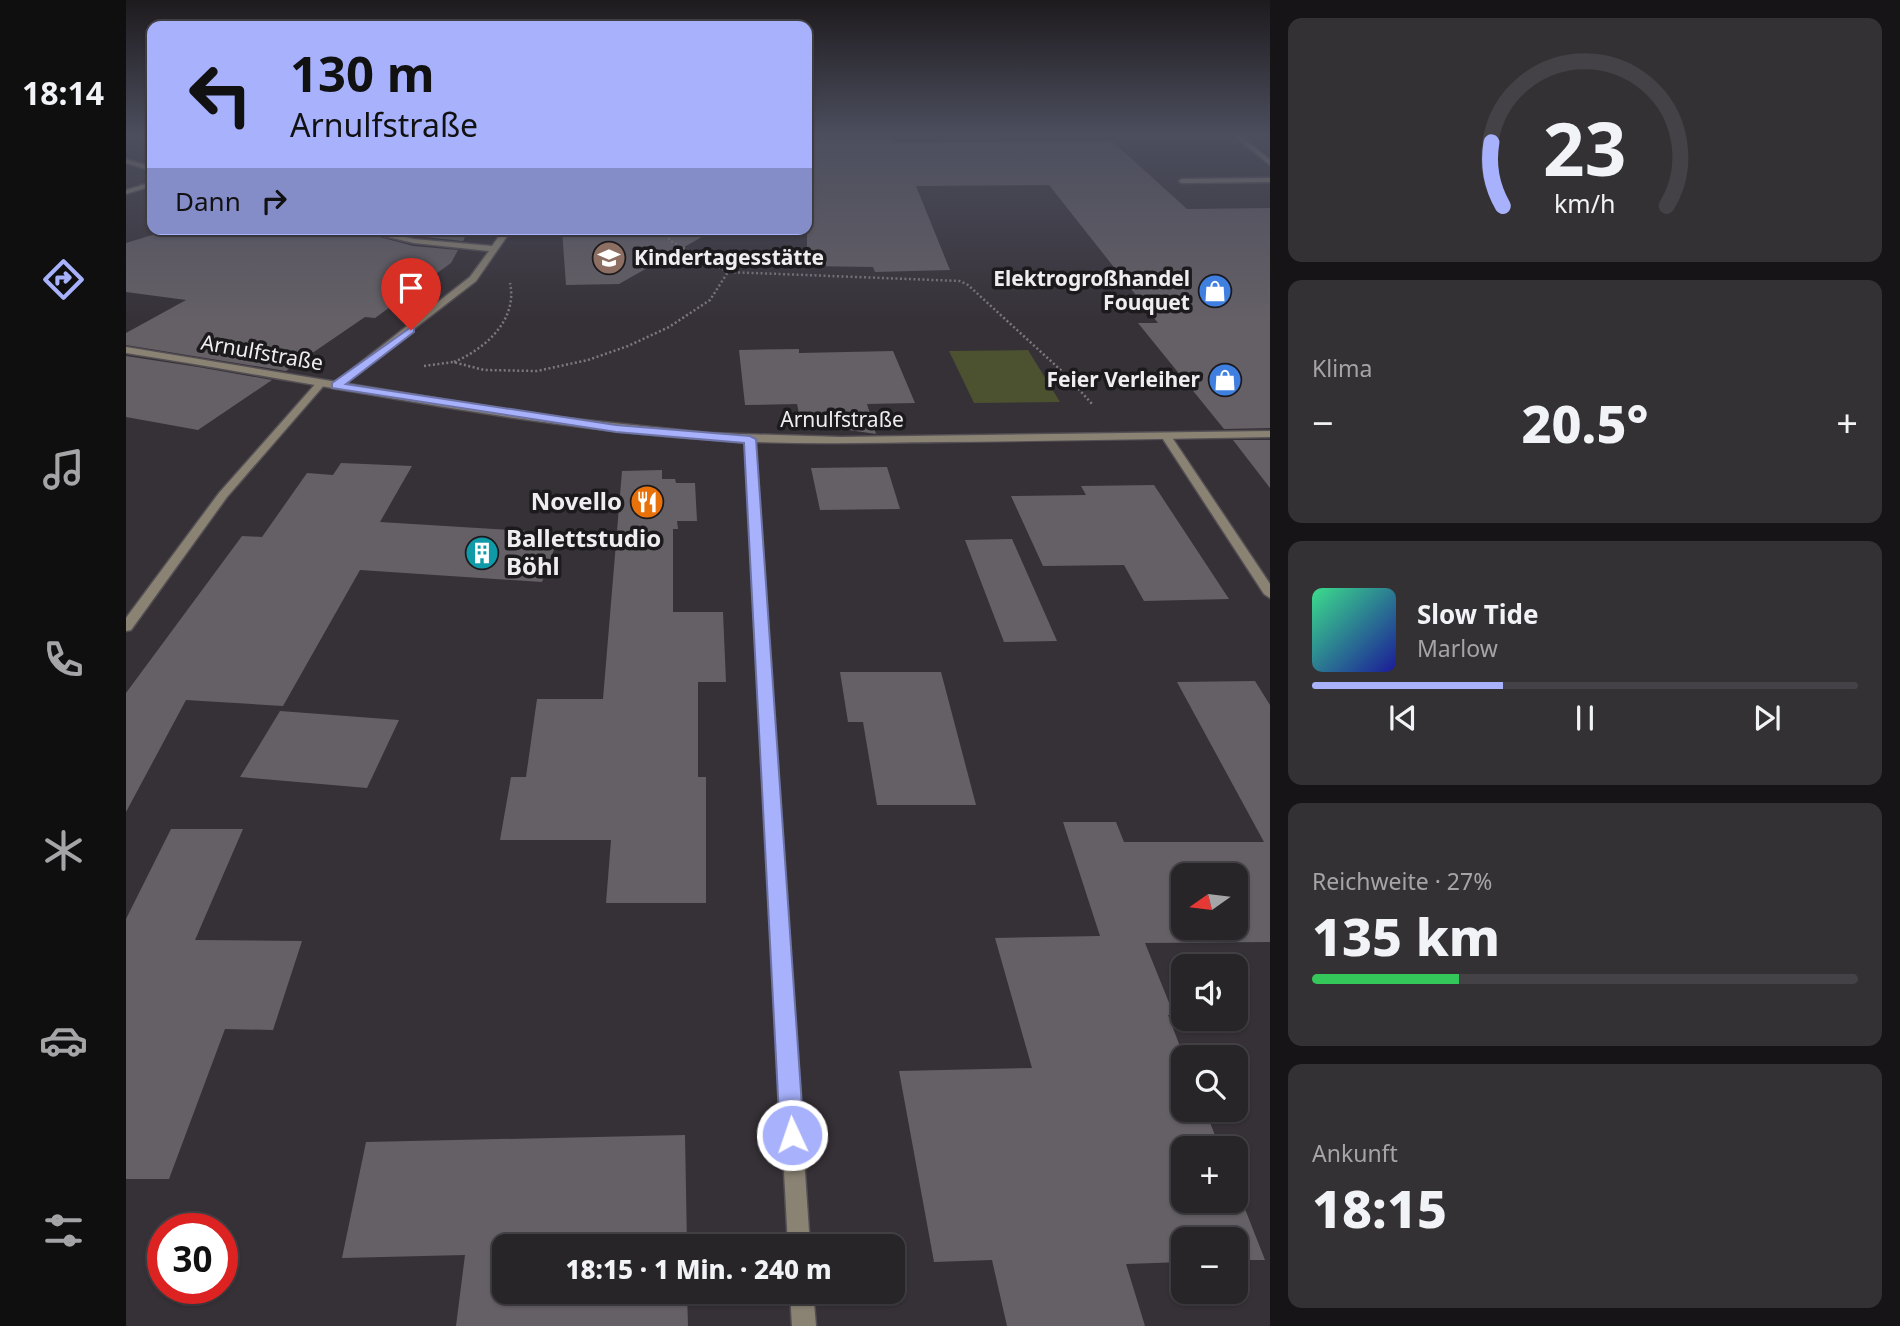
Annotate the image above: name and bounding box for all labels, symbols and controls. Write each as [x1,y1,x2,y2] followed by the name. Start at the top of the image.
[290,40,435,106] text: 130 m
[175,49,266,140] icon: left
[22,71,104,114] text: 18:14
[1543,98,1627,197] text: 23
[290,103,478,146] text: Arnulfstraße
[255,182,293,220] icon: right
[175,183,241,219] text: Dann
[1554,186,1616,220] text: km/h
[590,239,628,277] school or university icon: Kindertagesstätte
[634,243,824,271] place label: Kindertagesstätte
[39,255,88,304] icon: directions
[381,258,441,330] pin
[993,264,1190,316] place label: Elektrogroßhandel Fouquet
[392,269,430,307] icon: arrive
[1196,272,1234,310] shop icon: Elektrogroßhandel Fouquet
[199,328,325,377] street label: Arnulfstraße
[1312,352,1373,384] text: Klima
[1206,361,1244,399] shop icon: Feier Verleiher
[1046,365,1201,393] place label: Feier Verleiher
[1522,387,1648,458] text: 20.5°
[1312,396,1334,448] text: −
[1836,396,1858,448] text: +
[780,405,904,433] street label: Arnulfstraße
[39,445,88,494] icon: music
[628,483,666,521] restaurant icon: Novello
[531,484,622,517] place label: Novello
[506,521,661,582] place label: Ballettstudio Böhl
[463,534,501,572] building icon: Ballettstudio Böhl
[1417,596,1539,632] text: Slow Tide
[1417,632,1498,664] text: Marlow
[39,635,88,684] icon: phone
[1384,699,1422,737] icon: previous
[1566,699,1604,737] icon: pause
[1748,699,1786,737] icon: next
[39,826,88,875] icon: climate
[1171,863,1248,940] north arrow
[1171,863,1248,1304] map controls
[1312,865,1492,897] text: Reichweite · 27%
[1312,900,1500,971] text: 135 km
[1171,954,1248,1031] button: sound
[39,1016,88,1065] icon: car
[1171,1045,1248,1122] button: search
[755,1098,829,1172] position arrow
[1171,1136,1248,1213] button: +
[1312,1137,1398,1169] text: Ankunft
[1312,1172,1447,1243] text: 18:15
[39,1206,88,1255] icon: filters
[147,1213,238,1304] speed limit sign: 30
[1171,1227,1248,1304] button: −
[565,1251,832,1287] text: 18:15 · 1 Min. · 240 m

